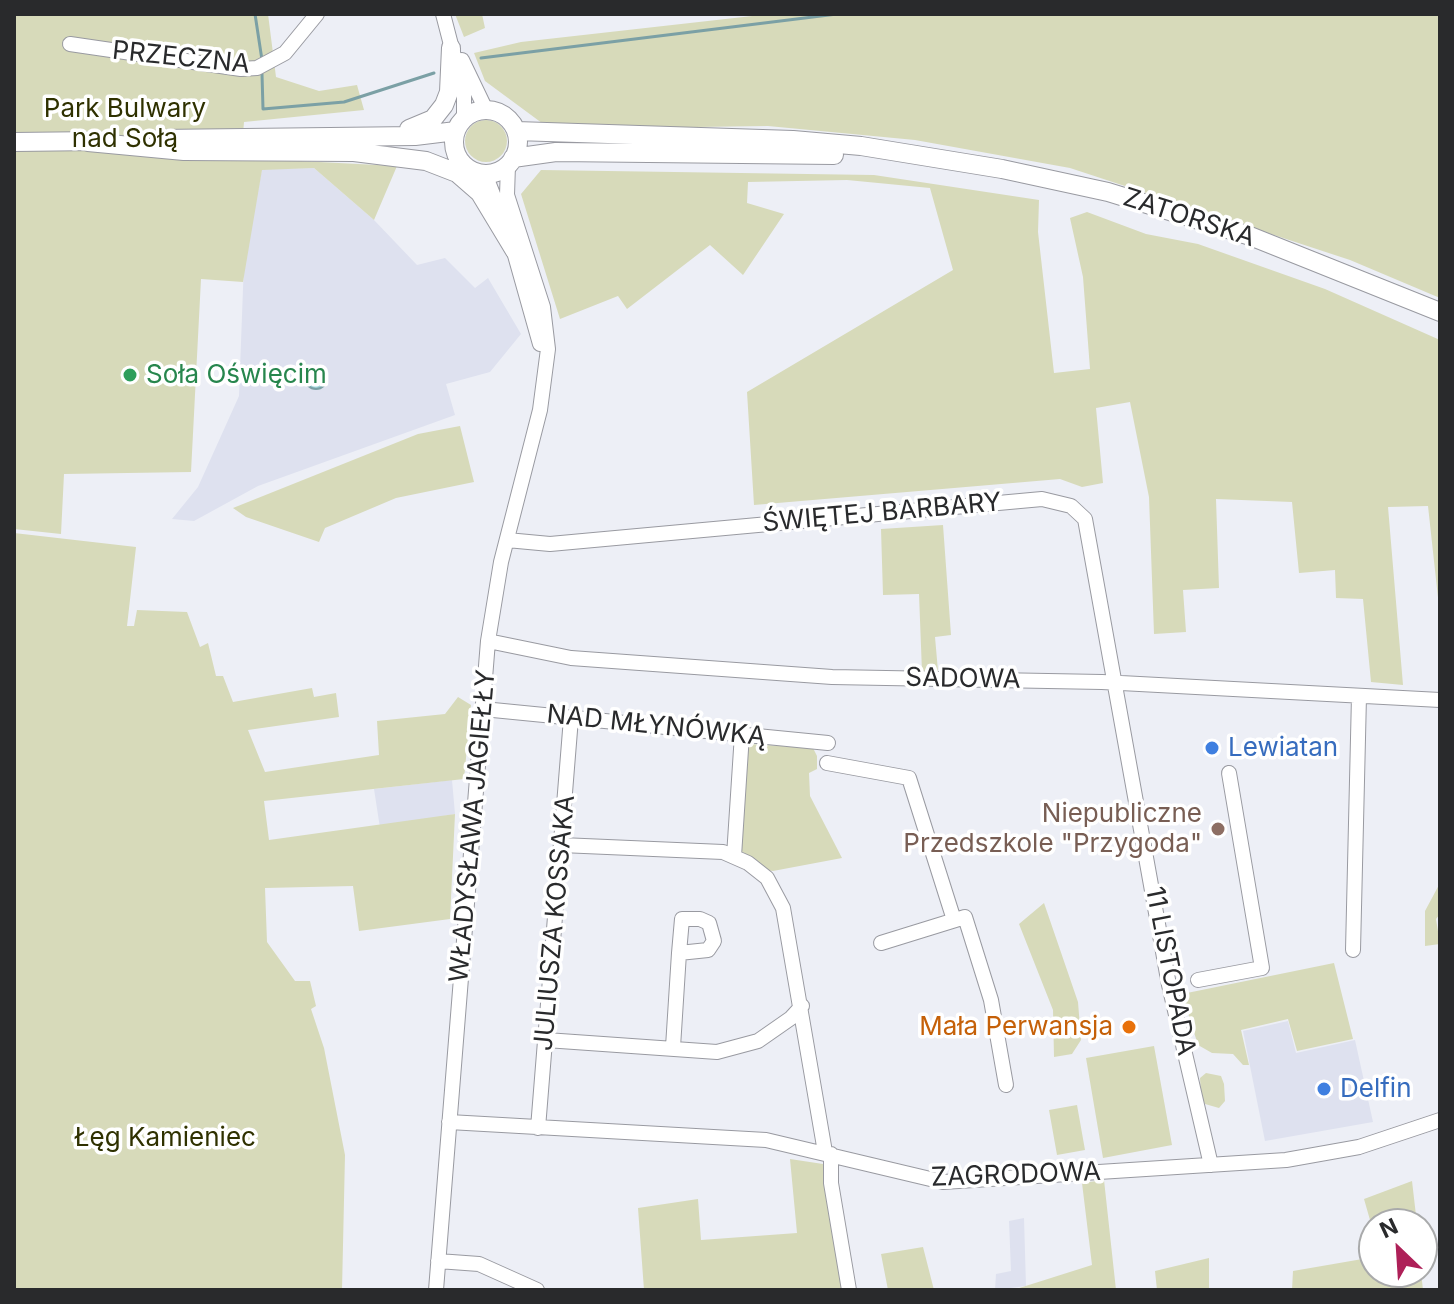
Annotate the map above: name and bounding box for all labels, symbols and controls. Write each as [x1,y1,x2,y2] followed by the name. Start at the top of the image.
[111,35,251,81] street label: PRZECZNA
[44,93,206,154] park label: Park Bulwary nad Sołą
[1119,182,1259,254] street label: ZATORSKA
[146,359,327,391] place label: Soła Oświęcim
[121,366,139,384] marker: Soła Oświęcim
[761,487,1003,539] street label: ŚWIĘTEJ BARBARY
[905,662,1021,696] street label: SADOWA
[444,668,502,984] street label: WŁADYSŁAWA JAGIEŁŁY
[545,699,767,753] street label: NAD MŁYNÓWKĄ
[1228,732,1338,764] place label: Lewiatan
[1203,739,1221,757] marker: Lewiatan
[528,794,582,1052] street label: JULIUSZA KOSSAKA
[903,798,1202,860] place label: Niepubliczne Przedszkole "Przygoda"
[1209,820,1227,838] marker: Niepubliczne Przedszkole "Przygoda"
[1138,884,1202,1058] street label: 11 LISTOPADA
[919,1011,1113,1043] place label: Mała Perwansja
[1120,1018,1138,1036] marker: Mała Perwansja
[1340,1073,1412,1105] place label: Delfin
[1315,1080,1333,1098] marker: Delfin
[74,1122,256,1154] park label: Łęg Kamieniec
[930,1156,1102,1194] street label: ZAGRODOWA
[1358,1208,1438,1288] north arrow
[1376,1213,1402,1243] text: N

